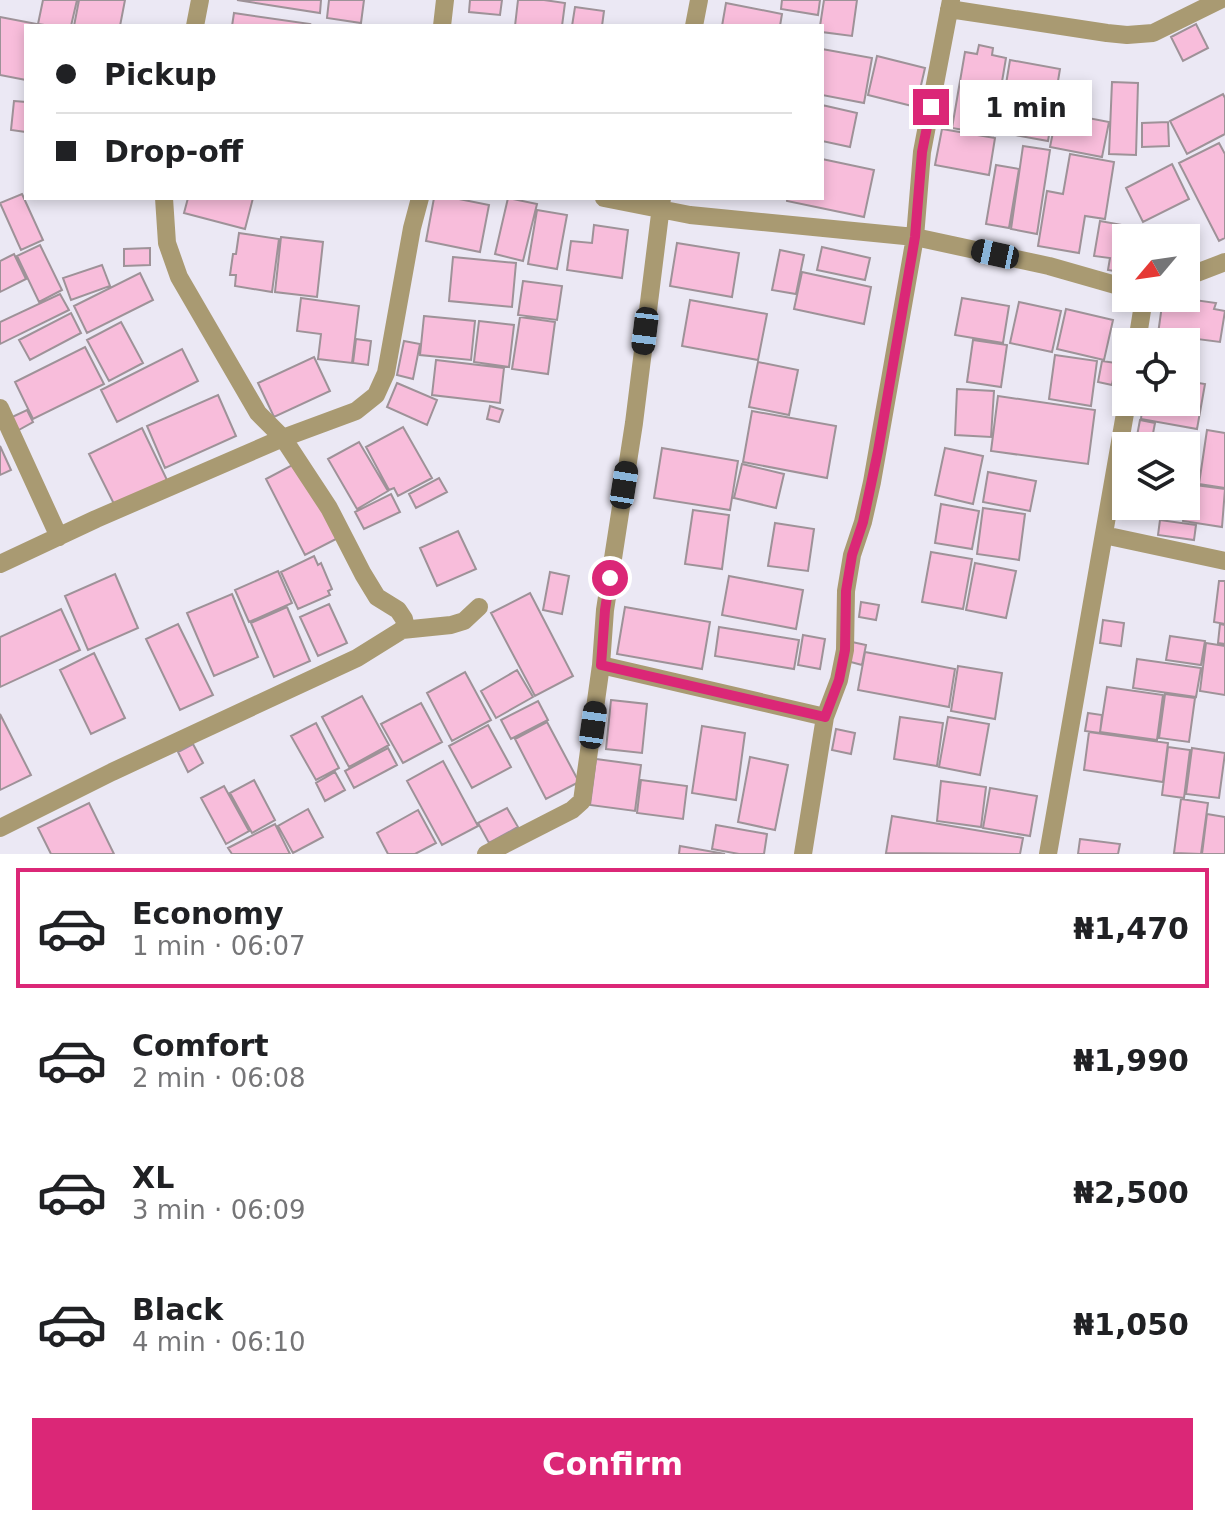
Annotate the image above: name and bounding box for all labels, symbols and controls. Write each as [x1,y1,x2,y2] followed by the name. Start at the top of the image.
[104,57,217,92] text: Pickup
[959,79,1091,135] callout: 1 min
[913,89,949,125] route end
[985,93,1067,123] text: 1 min
[104,134,243,169] text: Drop-off
[1112,224,1200,312] north arrow
[1112,224,1200,520] map controls
[969,237,1021,271] car
[630,306,660,356] car
[1112,328,1200,416] button: locate
[1112,432,1200,520] button: layers
[608,459,640,511] car
[592,560,628,596] route start
[578,700,608,750] car
[36,892,108,964] icon: car
[132,896,284,931] text: Economy
[1073,911,1189,946] text: ₦1,470
[132,931,306,961] text: 1 min · 06:07
[36,1024,108,1096] icon: car
[132,1028,269,1063] text: Comfort
[1073,1043,1189,1078] text: ₦1,990
[132,1063,306,1093] text: 2 min · 06:08
[36,1156,108,1228] icon: car
[132,1160,174,1195] text: XL
[1073,1175,1189,1210] text: ₦2,500
[132,1195,306,1225] text: 3 min · 06:09
[36,1288,108,1360] icon: car
[132,1292,223,1327] text: Black
[1073,1307,1189,1342] text: ₦1,050
[132,1327,306,1357] text: 4 min · 06:10
[32,1418,1193,1510] button: Confirm

